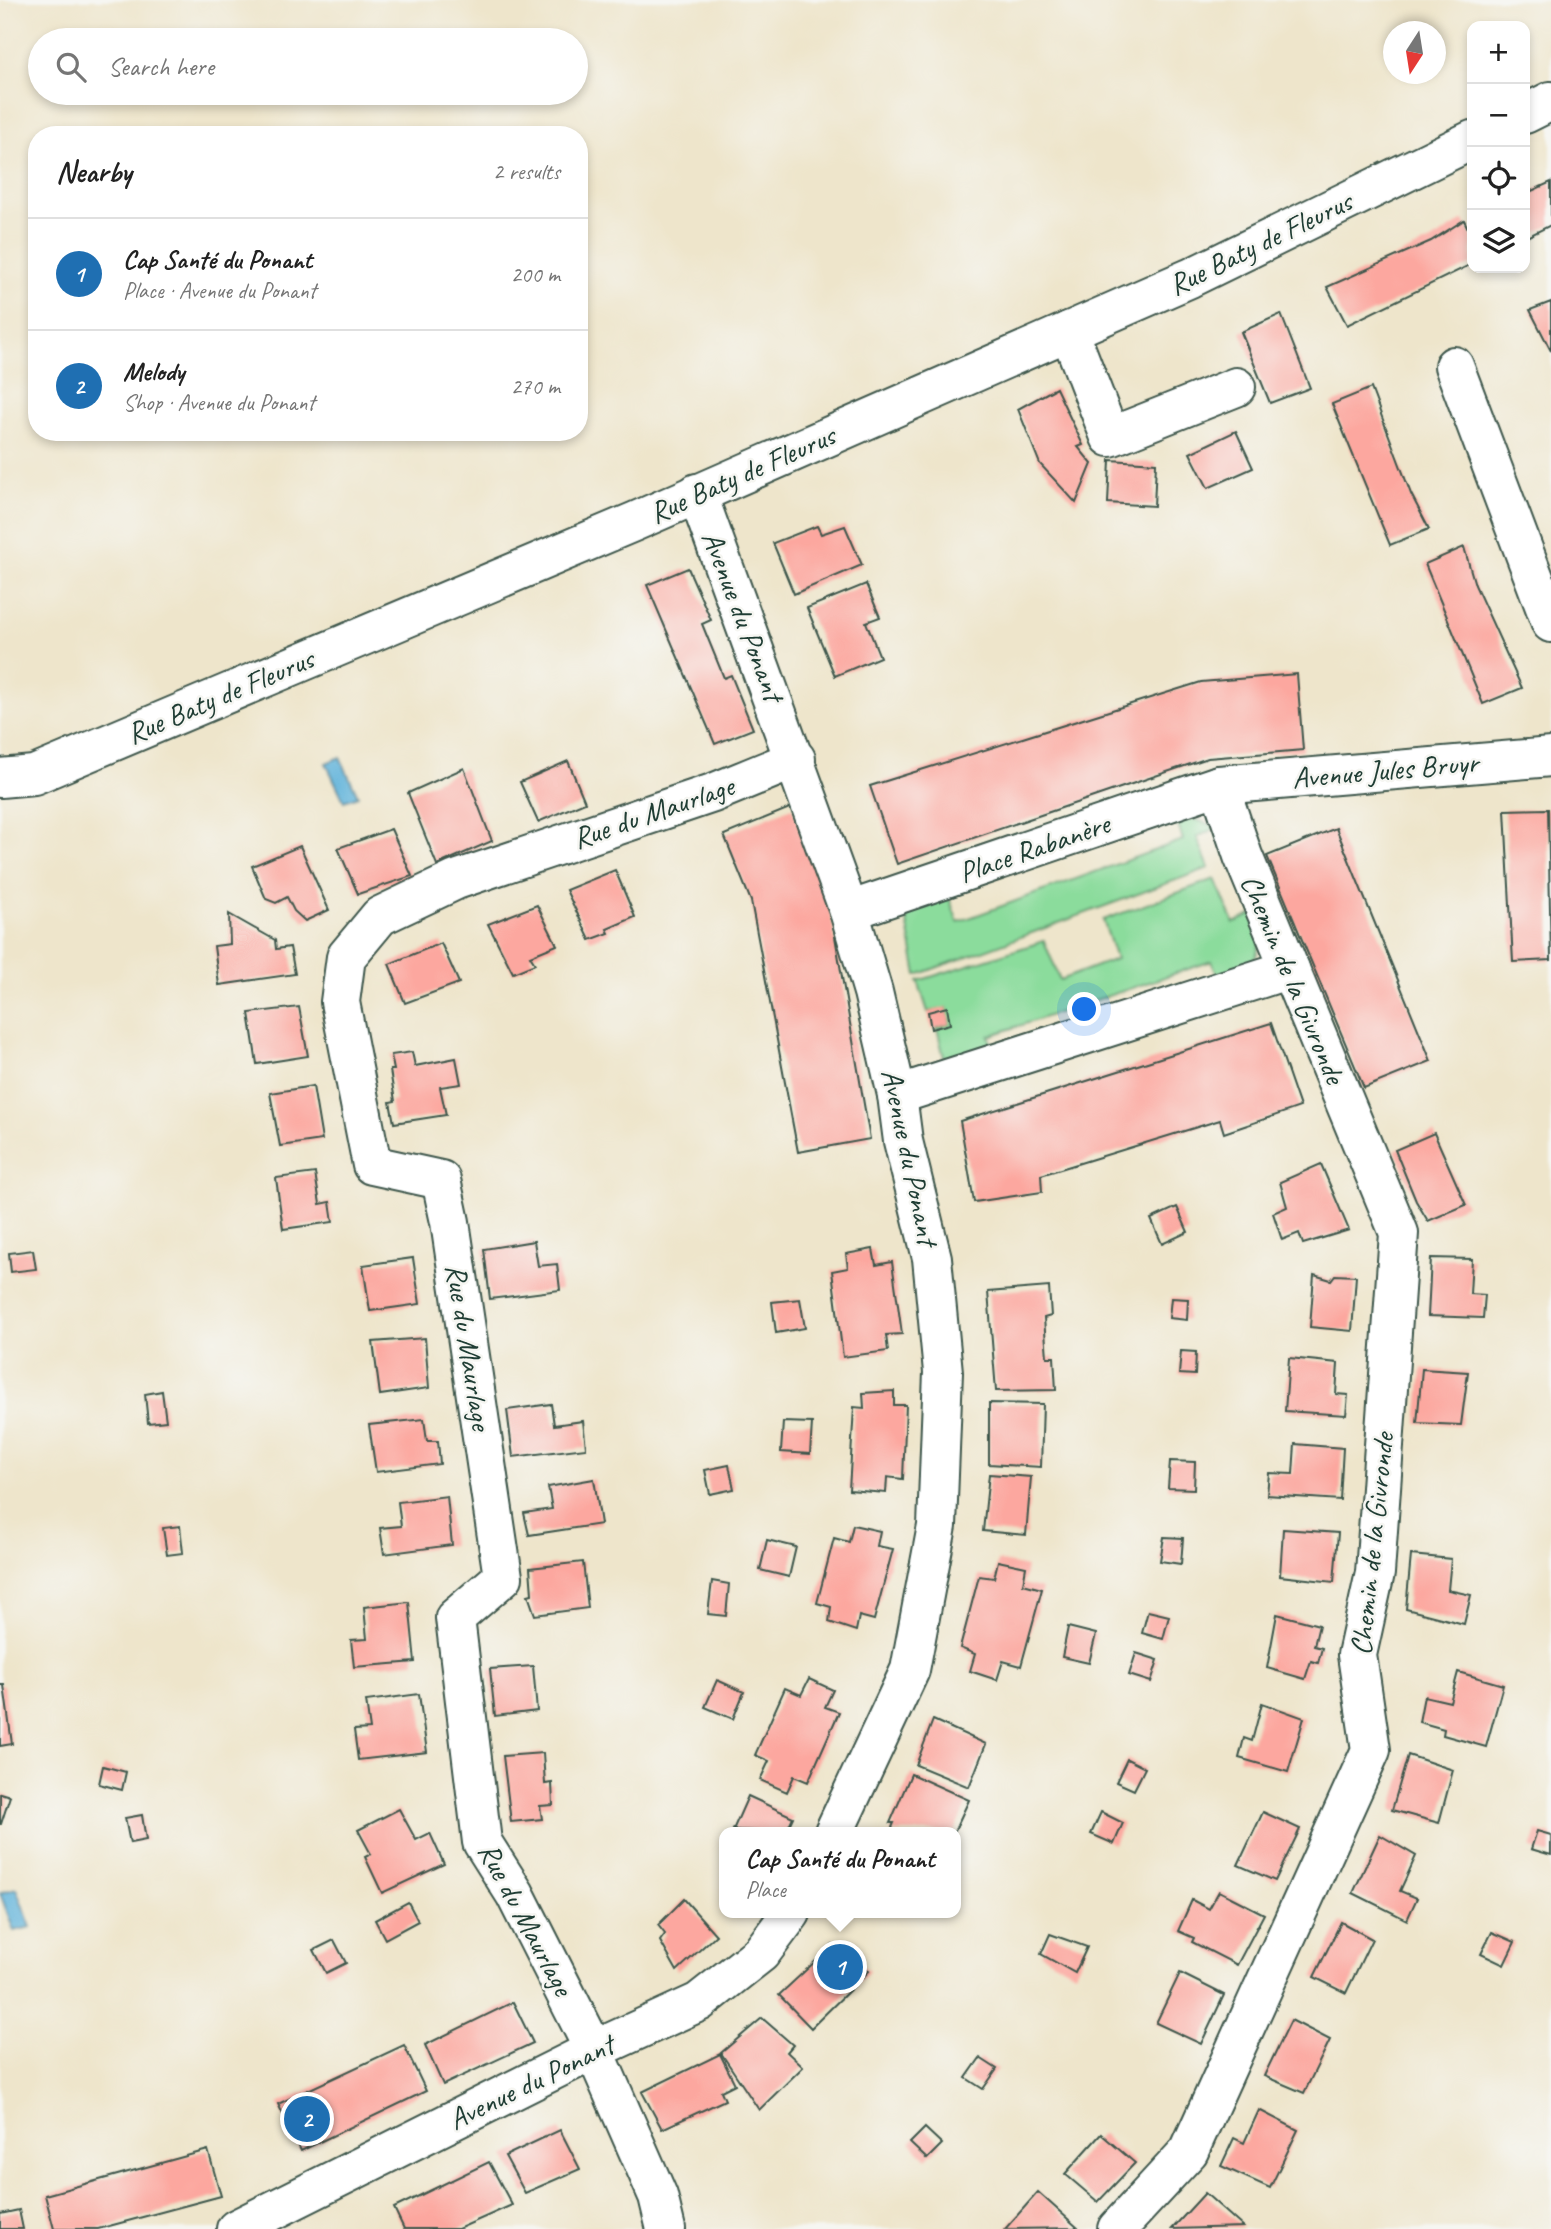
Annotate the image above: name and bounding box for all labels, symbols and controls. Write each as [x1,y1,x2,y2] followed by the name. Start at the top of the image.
[1383,21,1446,84] north arrow
[1467,21,1530,273] map controls
[1467,21,1530,84] button: +
[28,28,588,105] search box
[52,48,90,86] icon: search
[108,50,214,83] text: Search here
[1467,84,1530,147] button: −
[1467,147,1530,210] button: locate
[56,153,132,191] text: Nearby
[493,157,560,186] text: 2 results
[1162,181,1360,304] street label: Rue Baty de Fleurus
[1467,210,1530,273] button: layers
[123,243,312,276] text: Cap Santé du Ponant
[74,260,84,289] text: 1
[511,260,560,289] text: 200 m
[123,276,316,305] text: Place · Avenue du Ponant
[123,355,184,388] text: Melody
[74,372,84,401] text: 2
[511,372,560,401] text: 270 m
[123,388,315,417] text: Shop · Avenue du Ponant
[643,415,843,532] street label: Rue Baty de Fleurus
[693,526,794,710] street label: Avenue du Ponant
[121,638,322,752] street label: Rue Baty de Fleurus
[1290,743,1483,797] street label: Avenue Jules Bruyr
[567,766,741,857] street label: Rue du Maurlage
[954,804,1117,892] street label: Place Rabanère
[1232,869,1355,1091] street label: Chemin de la Givronde
[1067,992,1101,1026] your location
[873,1065,948,1253] street label: Avenue du Ponant
[437,1261,501,1435] street label: Rue du Maurlage
[1341,1429,1403,1657] street label: Chemin de la Givronde
[719,1827,961,1918] popup
[470,1836,583,2004] street label: Rue du Maurlage
[745,1842,935,1875] text: Cap Santé du Ponant
[745,1875,786,1904] text: Place
[817,1941,863,1993] pin: 1
[442,2024,624,2138] street label: Avenue du Ponant
[284,2093,330,2145] pin: 2

